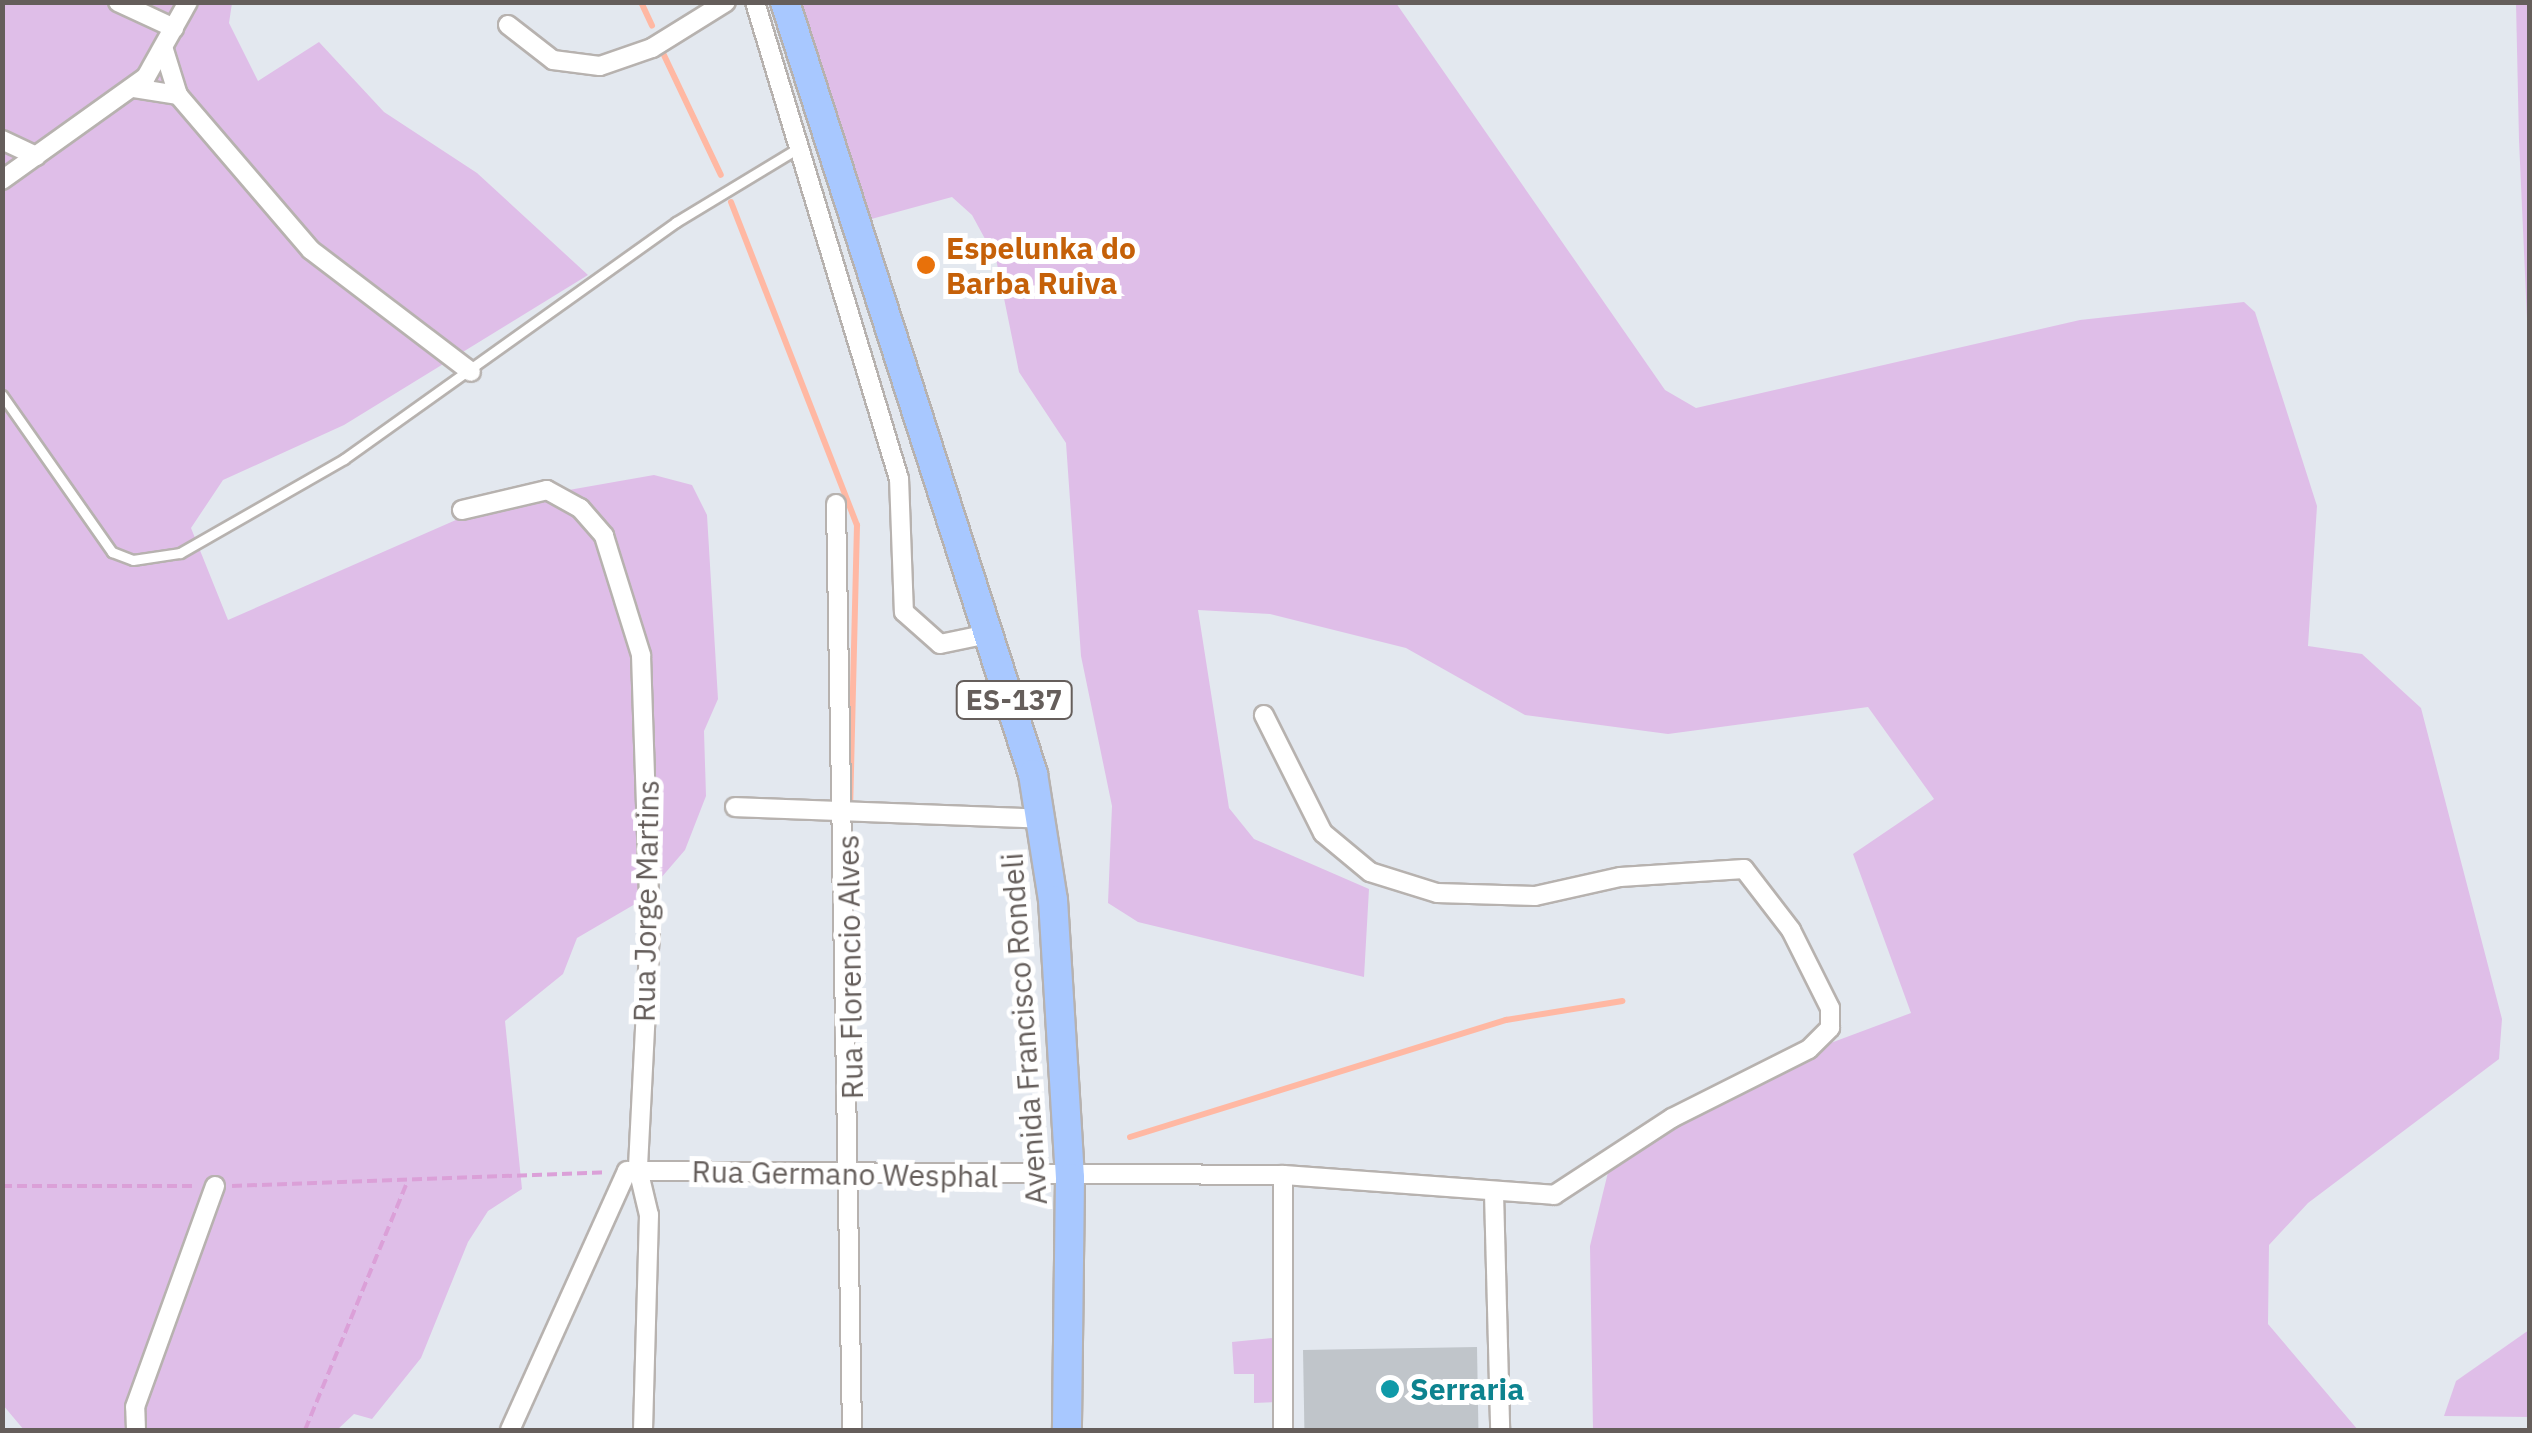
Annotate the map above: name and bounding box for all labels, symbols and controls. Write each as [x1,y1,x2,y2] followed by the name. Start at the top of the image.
[946,230,1136,300] place label: Espelunka do Barba Ruiva
[915,254,937,276] marker: Espelunka do Barba Ruiva
[954,677,1074,723] road number: ES-137
[626,780,666,1022] street label: Rua Jorge Martins
[830,834,870,1100] street label: Rua Florencio Alves
[994,852,1054,1206] street label: Avenida Francisco Rondeli
[691,1153,999,1195] street label: Rua Germano Wesphal
[1410,1371,1524,1407] place label: Serraria
[1379,1378,1401,1400] marker: Serraria

